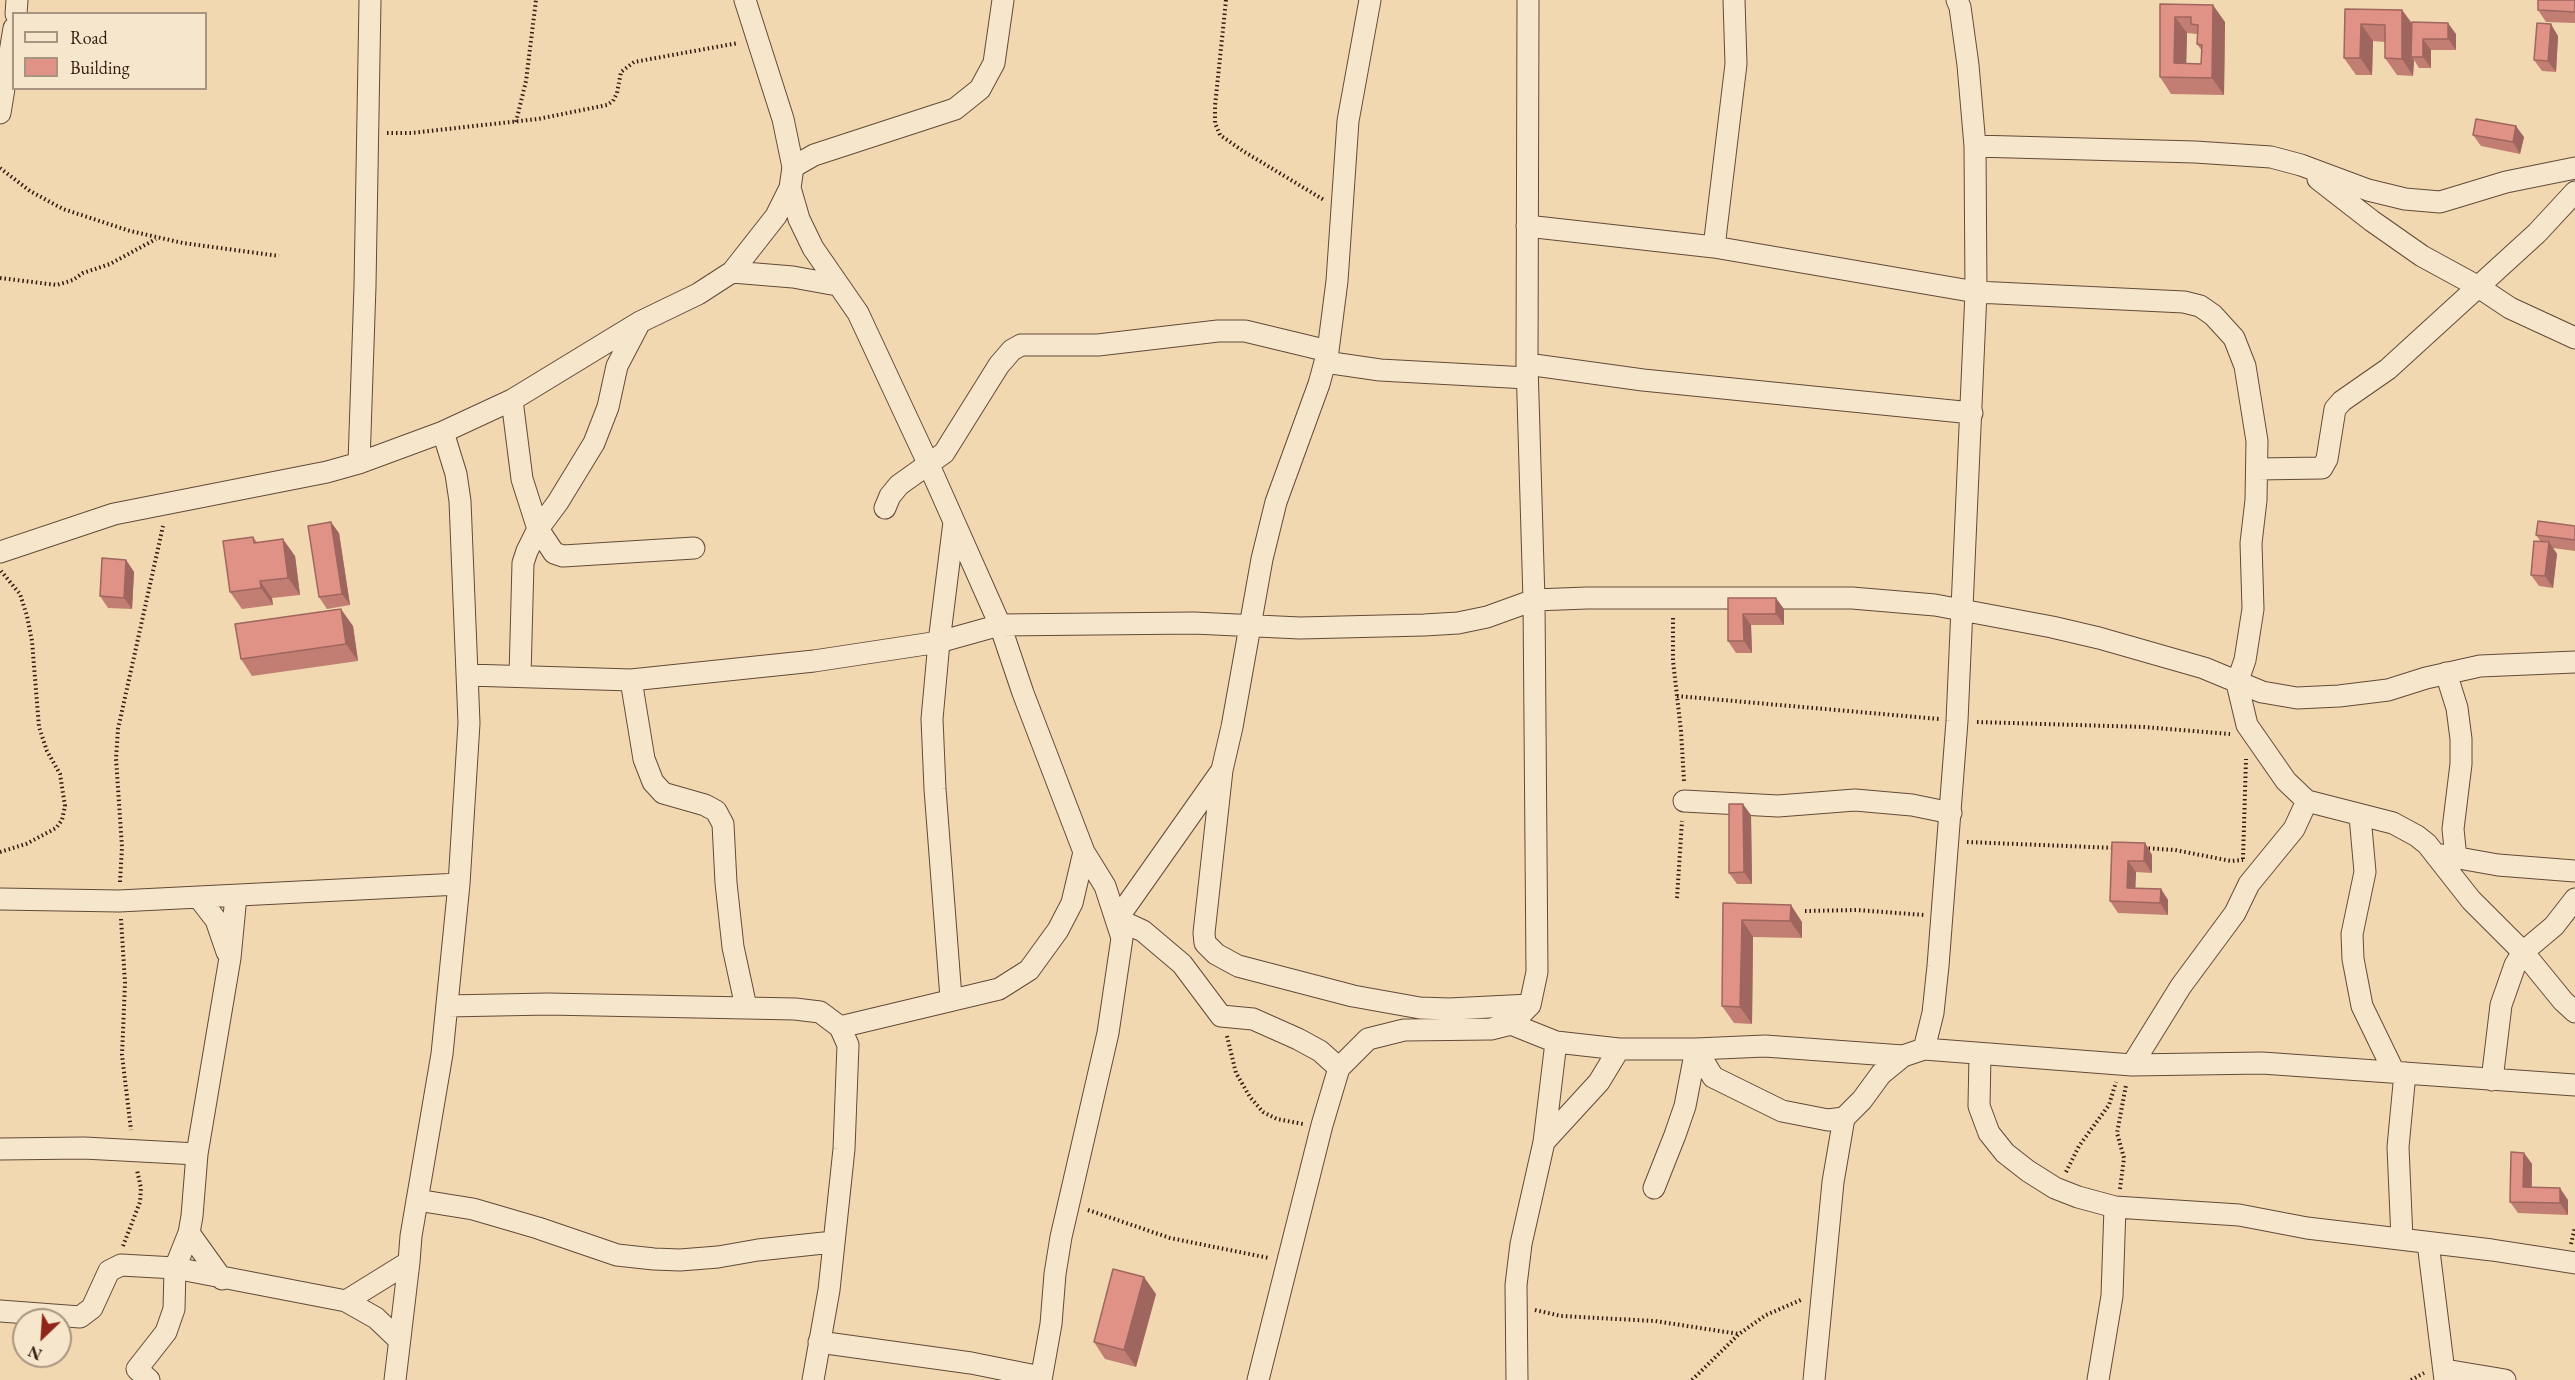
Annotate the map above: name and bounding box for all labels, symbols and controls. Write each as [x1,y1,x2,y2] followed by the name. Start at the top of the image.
[12,12,207,90] legend
[70,26,108,49] text: Road
[70,56,130,79] text: Building
[12,1308,72,1368] north arrow
[25,1341,45,1365] text: N

